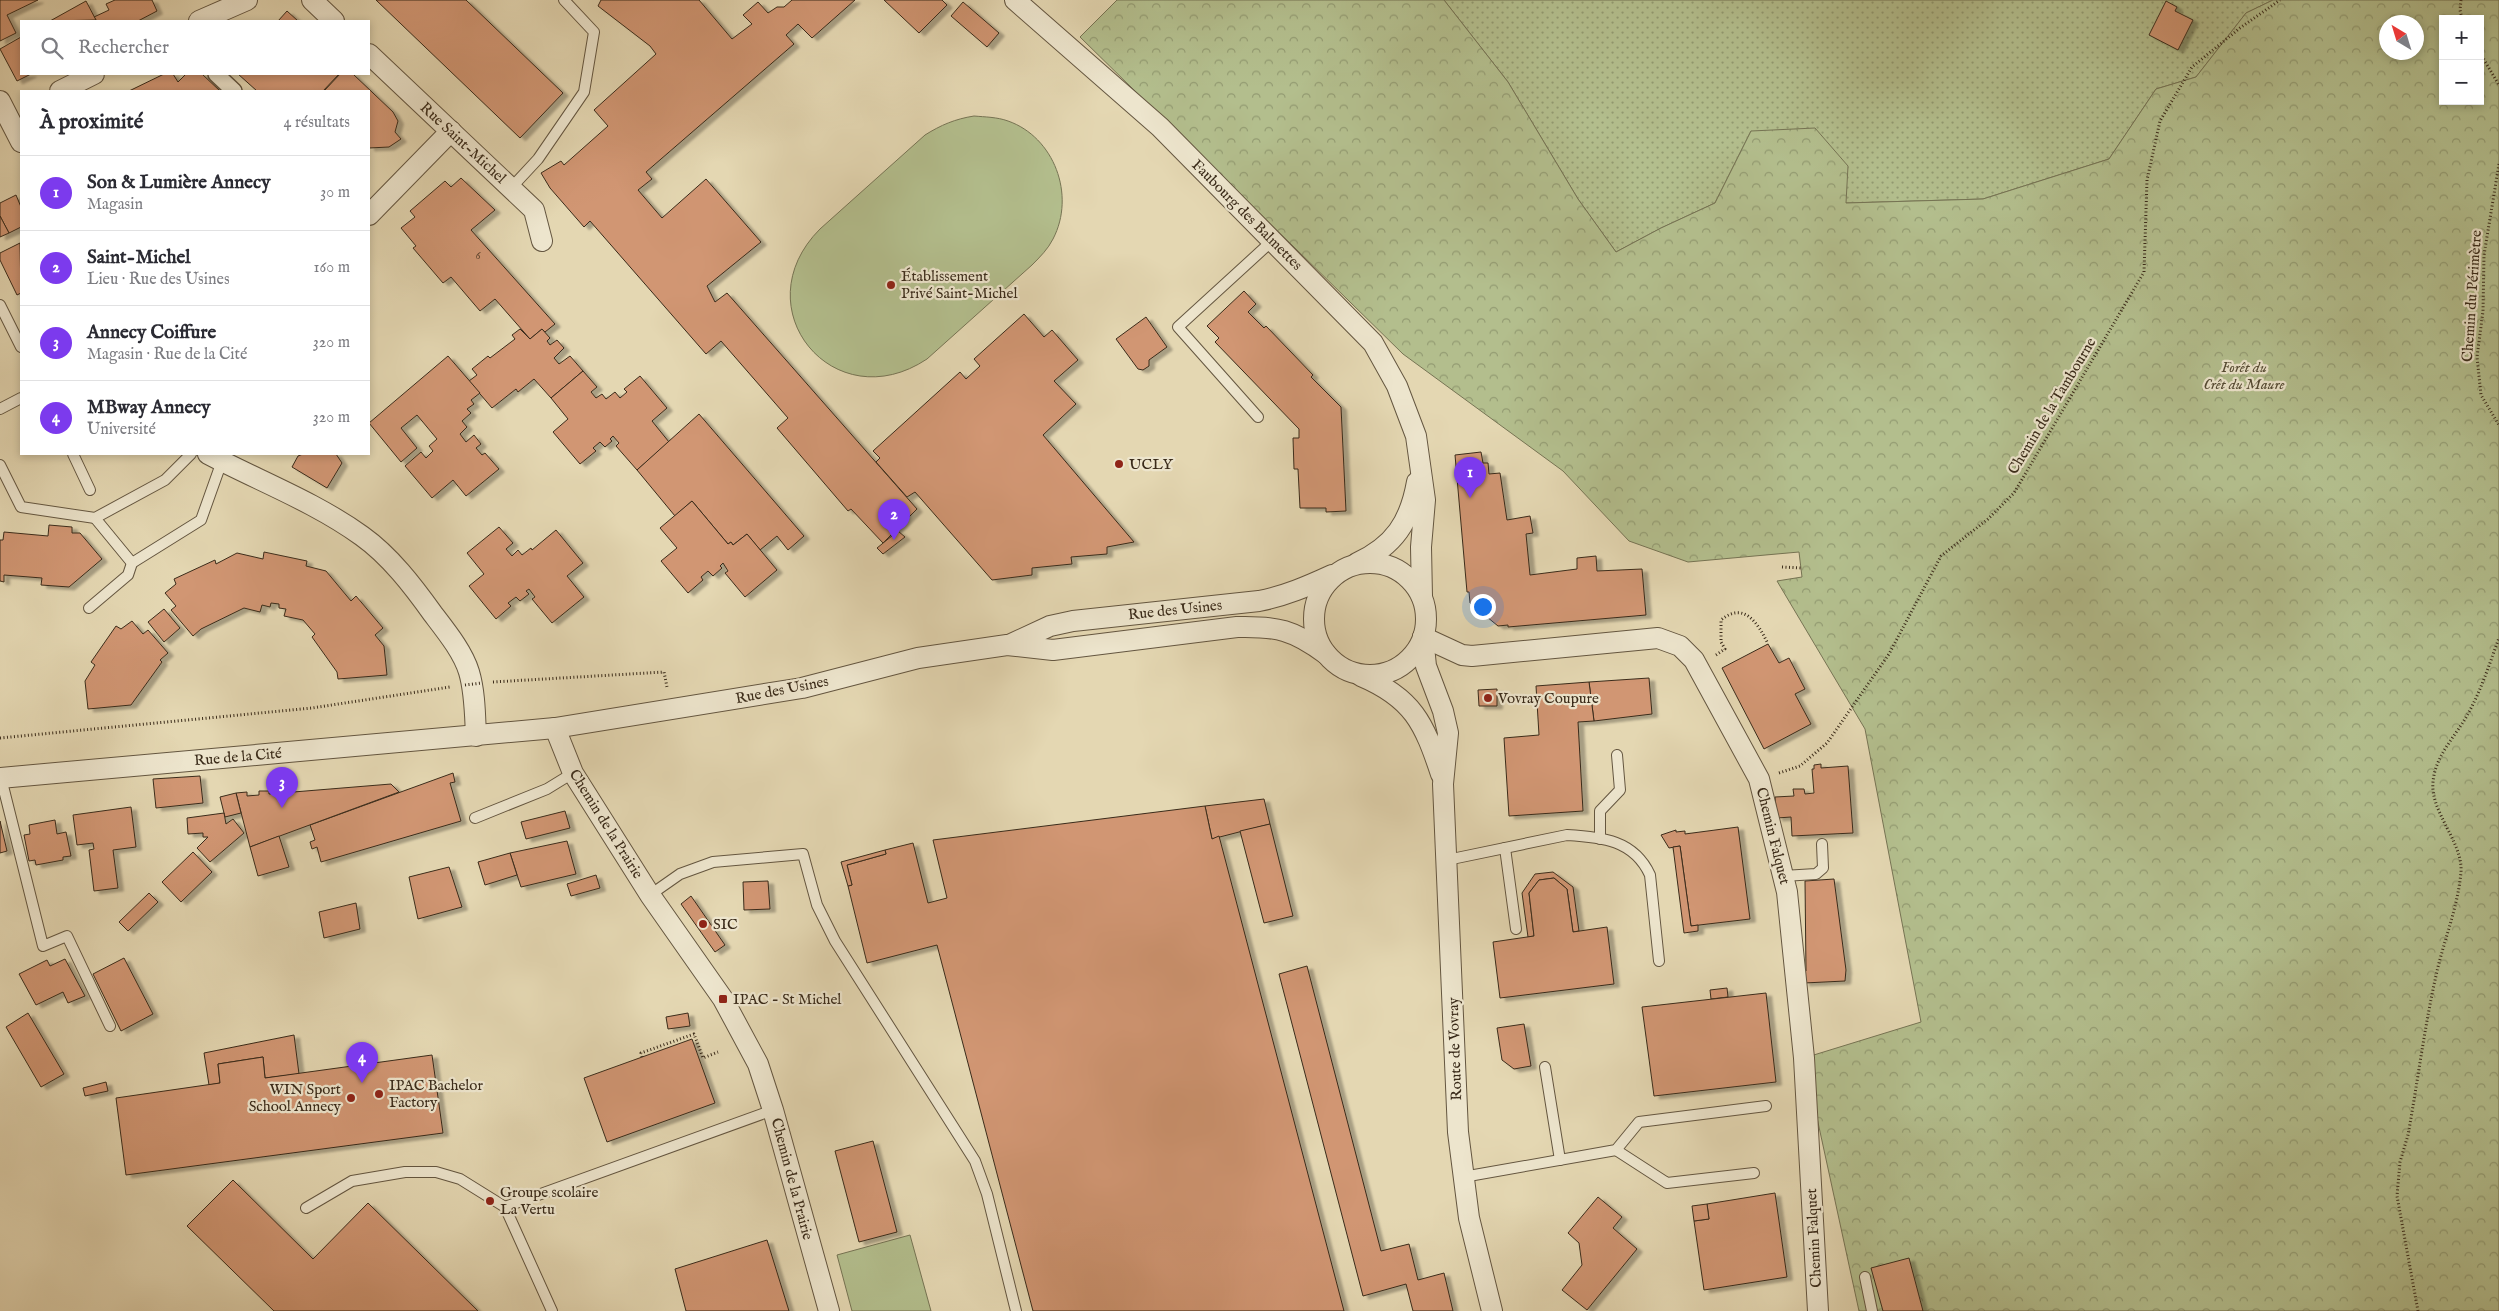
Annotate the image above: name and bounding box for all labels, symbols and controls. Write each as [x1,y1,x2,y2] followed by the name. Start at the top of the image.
[2379,15,2424,60] north arrow
[2439,15,2484,105] map controls
[2439,15,2484,60] button: +
[20,20,370,75] search box
[38,34,66,62] icon: search
[78,36,169,60] text: Rechercher
[2439,60,2484,105] button: −
[416,98,511,188] street label: Rue Saint-Michel
[40,109,143,136] text: À proximité
[284,113,350,133] text: 4 résultats
[1188,156,1306,274] street label: Faubourg des Balmettes
[87,171,271,195] text: Son & Lumière Annecy
[53,183,59,203] text: 1
[320,183,350,203] text: 30 m
[87,195,143,215] text: Magasin
[2458,229,2486,363] street label: Chemin du Périmètre
[87,246,190,270] text: Saint-Michel
[475,248,481,263] house number: 6
[52,258,60,278] text: 2
[314,258,350,278] text: 160 m
[901,267,1018,303] place label: Établissement Privé Saint-Michel
[87,270,230,290] text: Lieu · Rue des Usines
[885,279,897,291] marker: Établissement Privé Saint-Michel
[87,321,216,345] text: Annecy Coiffure
[53,333,59,353] text: 3
[313,333,350,353] text: 320 m
[2004,334,2100,478] street label: Chemin de la Tambourne
[87,345,247,365] text: Magasin · Rue de la Cité
[2203,358,2285,394] park label: Forêt du Crêt du Maure
[87,396,211,420] text: MBway Annecy
[52,408,60,428] text: 4
[313,408,350,428] text: 320 m
[87,420,156,440] text: Université
[1129,455,1174,474] place label: UCLY
[1454,457,1486,498] pin: 1
[1113,458,1125,470] marker: UCLY
[878,499,910,540] pin: 2
[1470,594,1496,620] your location
[1127,596,1223,624] street label: Rue des Usines
[734,672,830,708] street label: Rue des Usines
[1497,689,1599,708] place label: Vovray Coupure
[1482,692,1494,704] marker: Vovray Coupure
[193,744,283,770] street label: Rue de la Cité
[565,766,647,882] street label: Chemin de la Prairie
[266,767,298,808] pin: 3
[1752,785,1794,887] street label: Chemin Falquet
[713,915,738,934] place label: SIC
[697,918,709,930] marker: SIC
[733,990,842,1009] place label: IPAC - St Michel
[717,993,729,1005] marker: IPAC - St Michel
[1444,996,1466,1101] street label: Route de Vovray
[346,1042,378,1083] pin: 4
[389,1076,483,1112] place label: IPAC Bachelor Factory
[249,1080,342,1116] place label: WIN Sport School Annecy
[373,1088,385,1100] marker: IPAC Bachelor Factory
[345,1092,357,1104] marker: WIN Sport School Annecy
[767,1116,817,1242] street label: Chemin de la Prairie
[500,1183,598,1219] place label: Groupe scolaire La Vertu
[1802,1188,1826,1288] street label: Chemin Falquet
[484,1195,496,1207] marker: Groupe scolaire La Vertu

